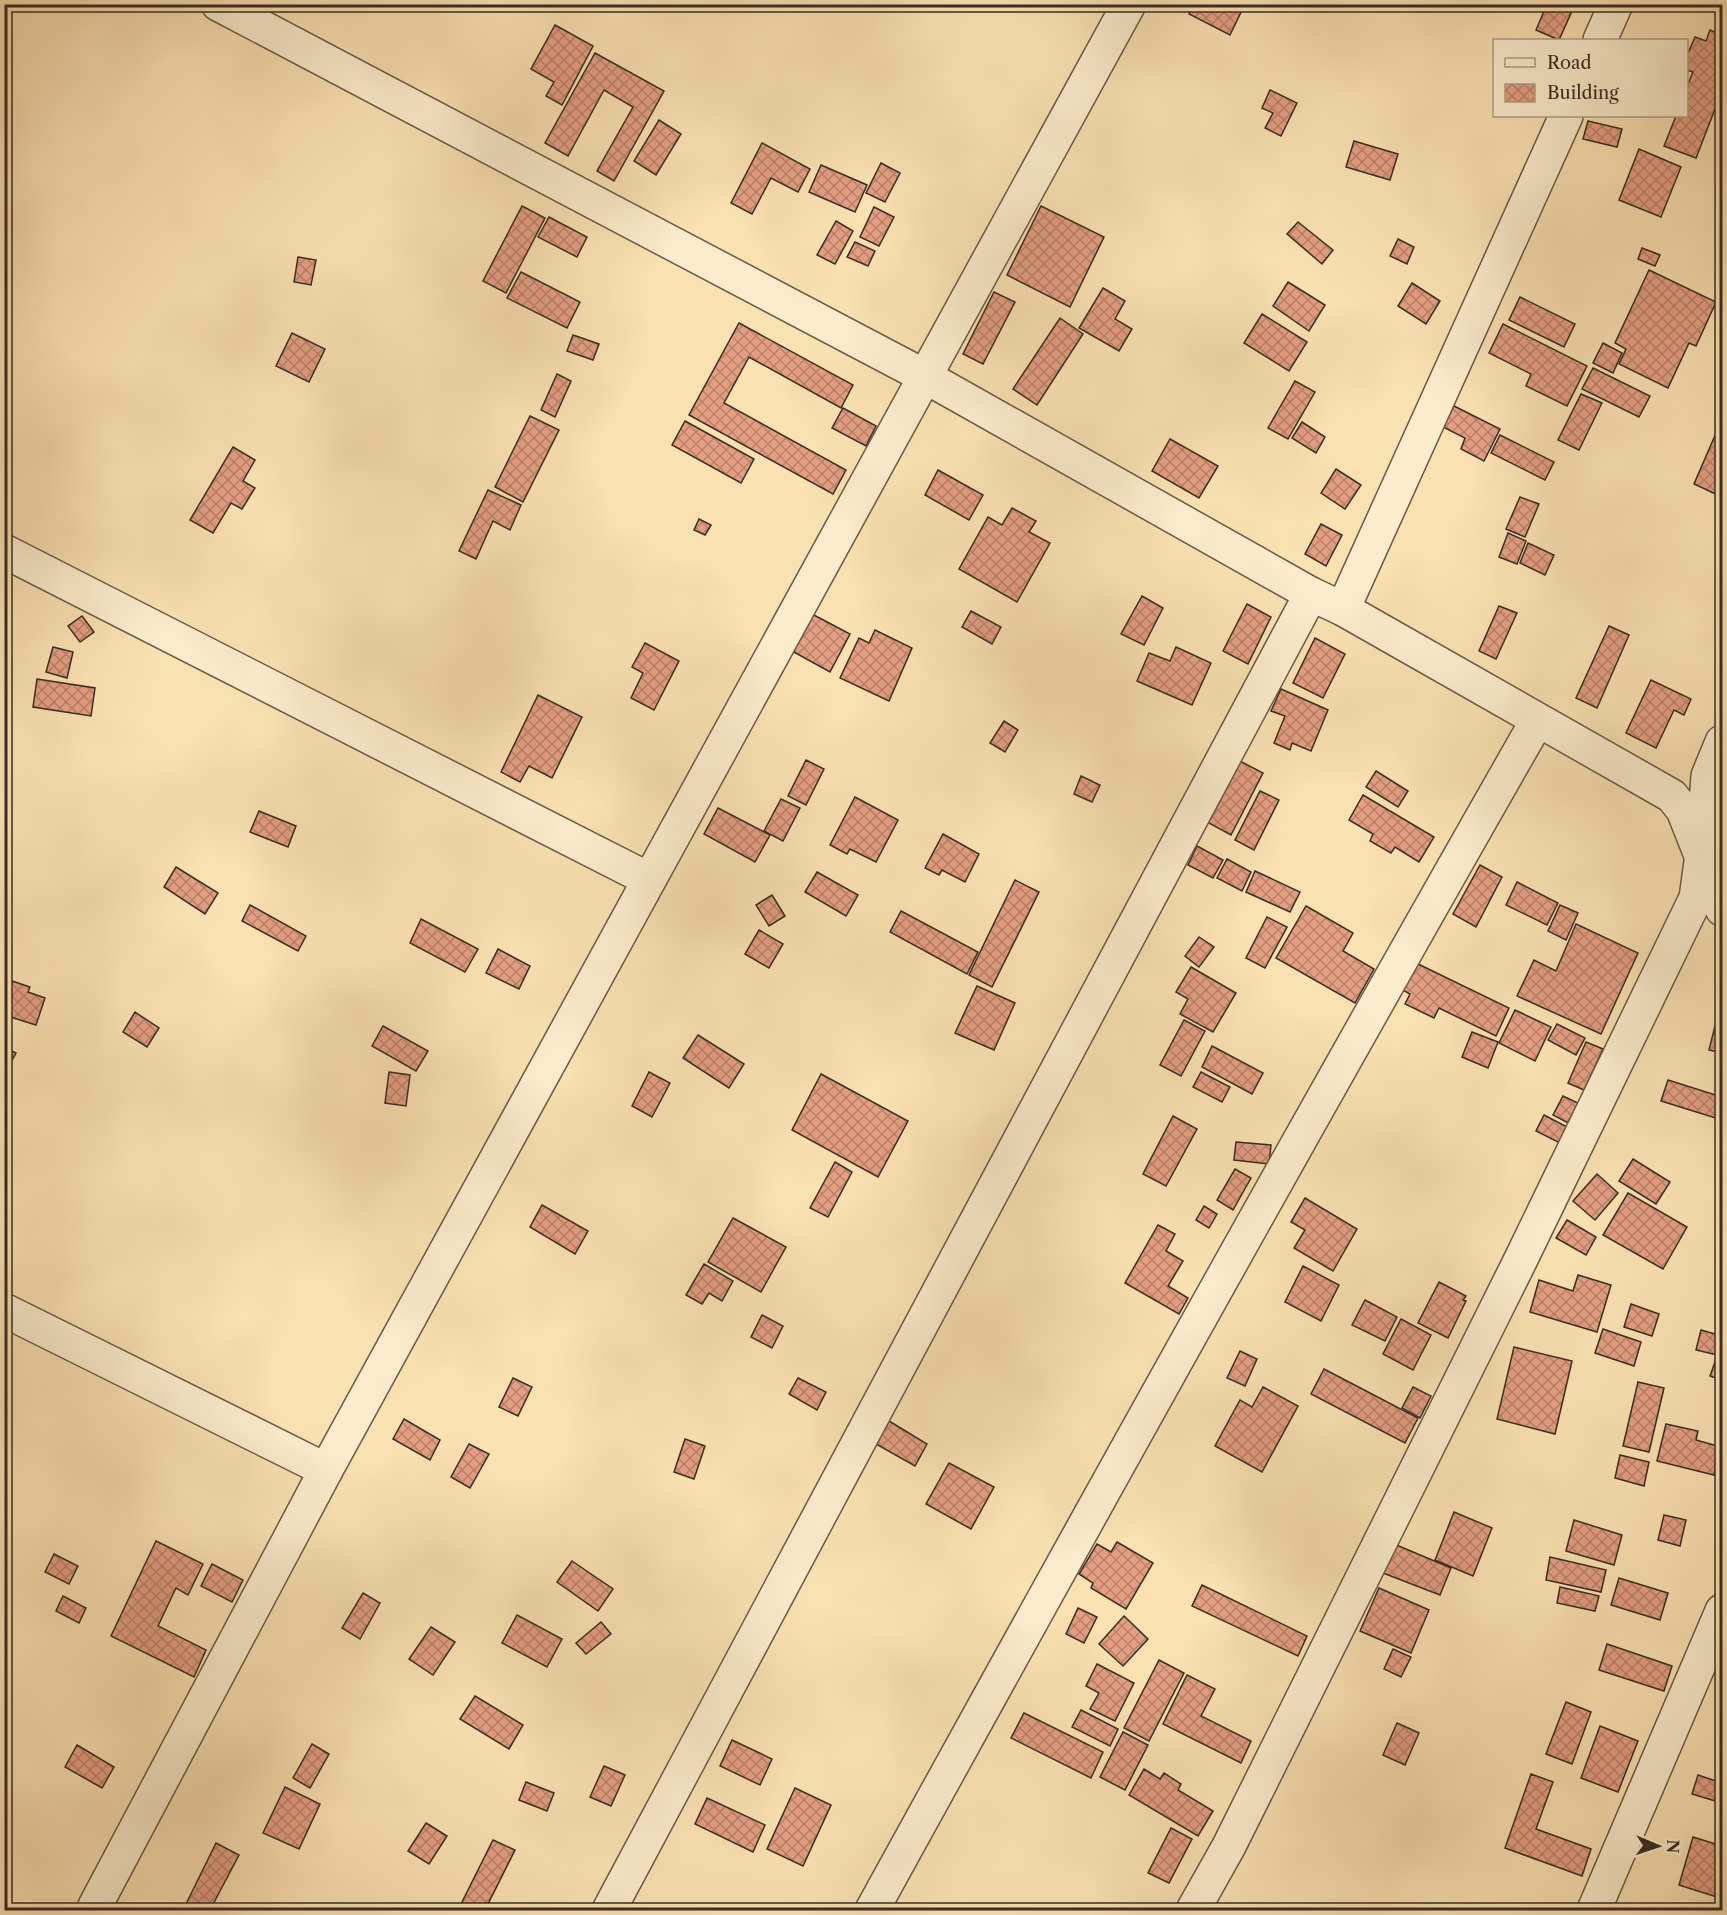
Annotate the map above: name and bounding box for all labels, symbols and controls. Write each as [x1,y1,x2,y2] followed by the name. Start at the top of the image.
[1493,39,1688,117] legend
[1547,52,1592,74] text: Road
[1547,82,1619,104] text: Building
[1628,1816,1688,1876] north arrow
[1663,1839,1683,1854] text: N

